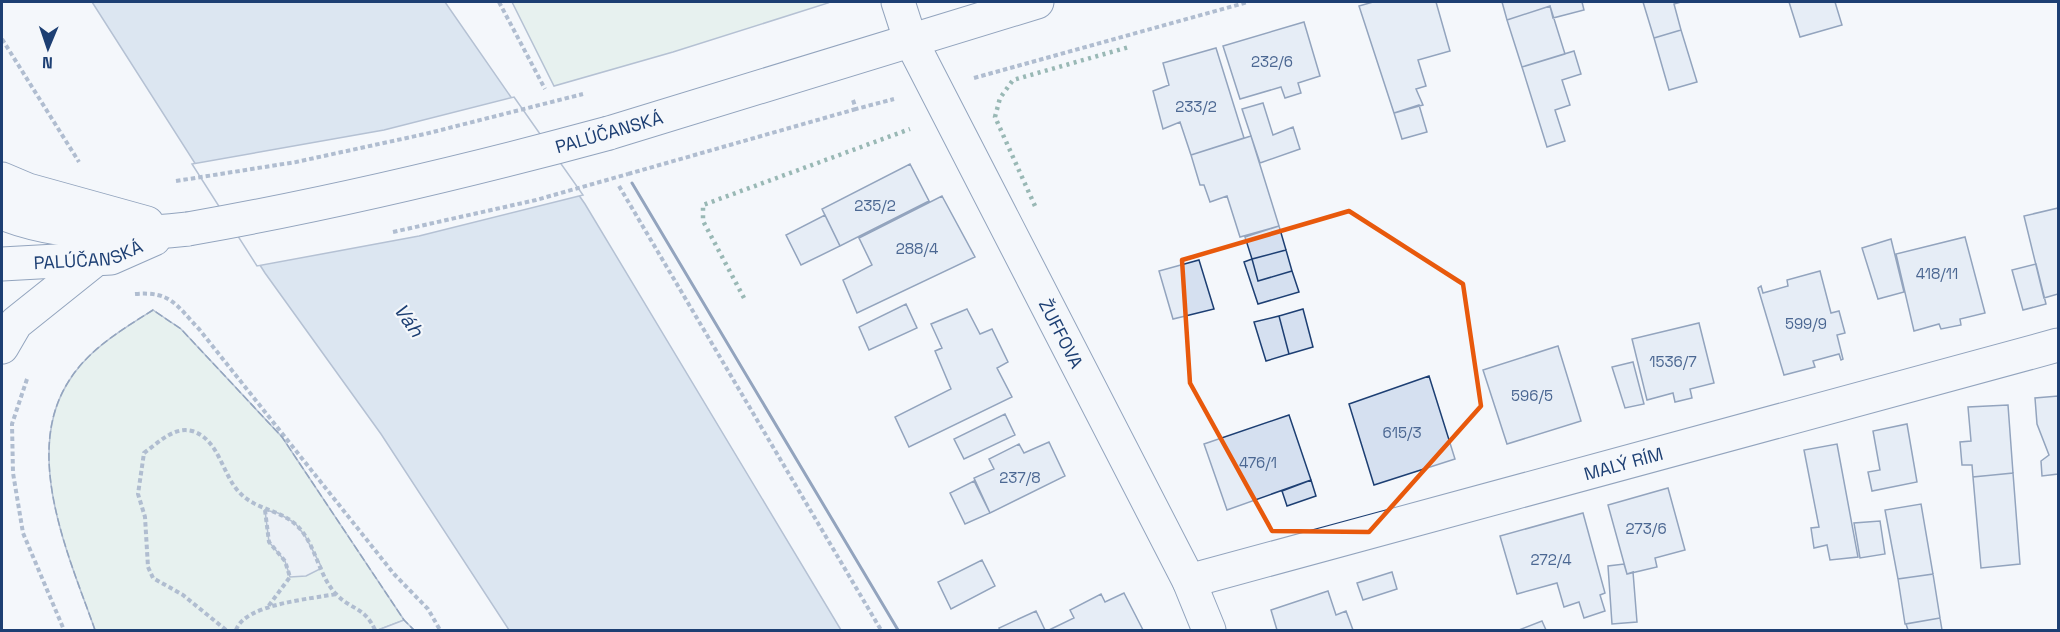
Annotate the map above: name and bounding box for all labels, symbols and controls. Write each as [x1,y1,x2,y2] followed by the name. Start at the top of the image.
[18,18,78,78] north arrow
[42,52,53,73] text: N
[1251,52,1293,71] house number: 232/6
[1175,97,1217,116] house number: 233/2
[553,106,665,158] street label: PALÚČANSKÁ
[854,196,896,215] house number: 235/2
[33,234,146,274] street label: PALÚČANSKÁ
[896,239,938,258] house number: 288/4
[1916,264,1958,283] house number: 418/11
[1034,295,1089,372] street label: ŽUFFOVA
[388,298,430,343] water label: Váh
[1785,314,1827,333] house number: 599/9
[1649,352,1697,371] house number: 1536/7
[1511,386,1553,405] house number: 596/5
[1382,423,1422,442] house number: 615/3
[1581,441,1666,485] street label: MALÝ RÍM
[1239,453,1277,472] house number: 476/1
[999,468,1041,487] house number: 237/8
[1625,519,1667,538] house number: 273/6
[1530,550,1572,569] house number: 272/4

